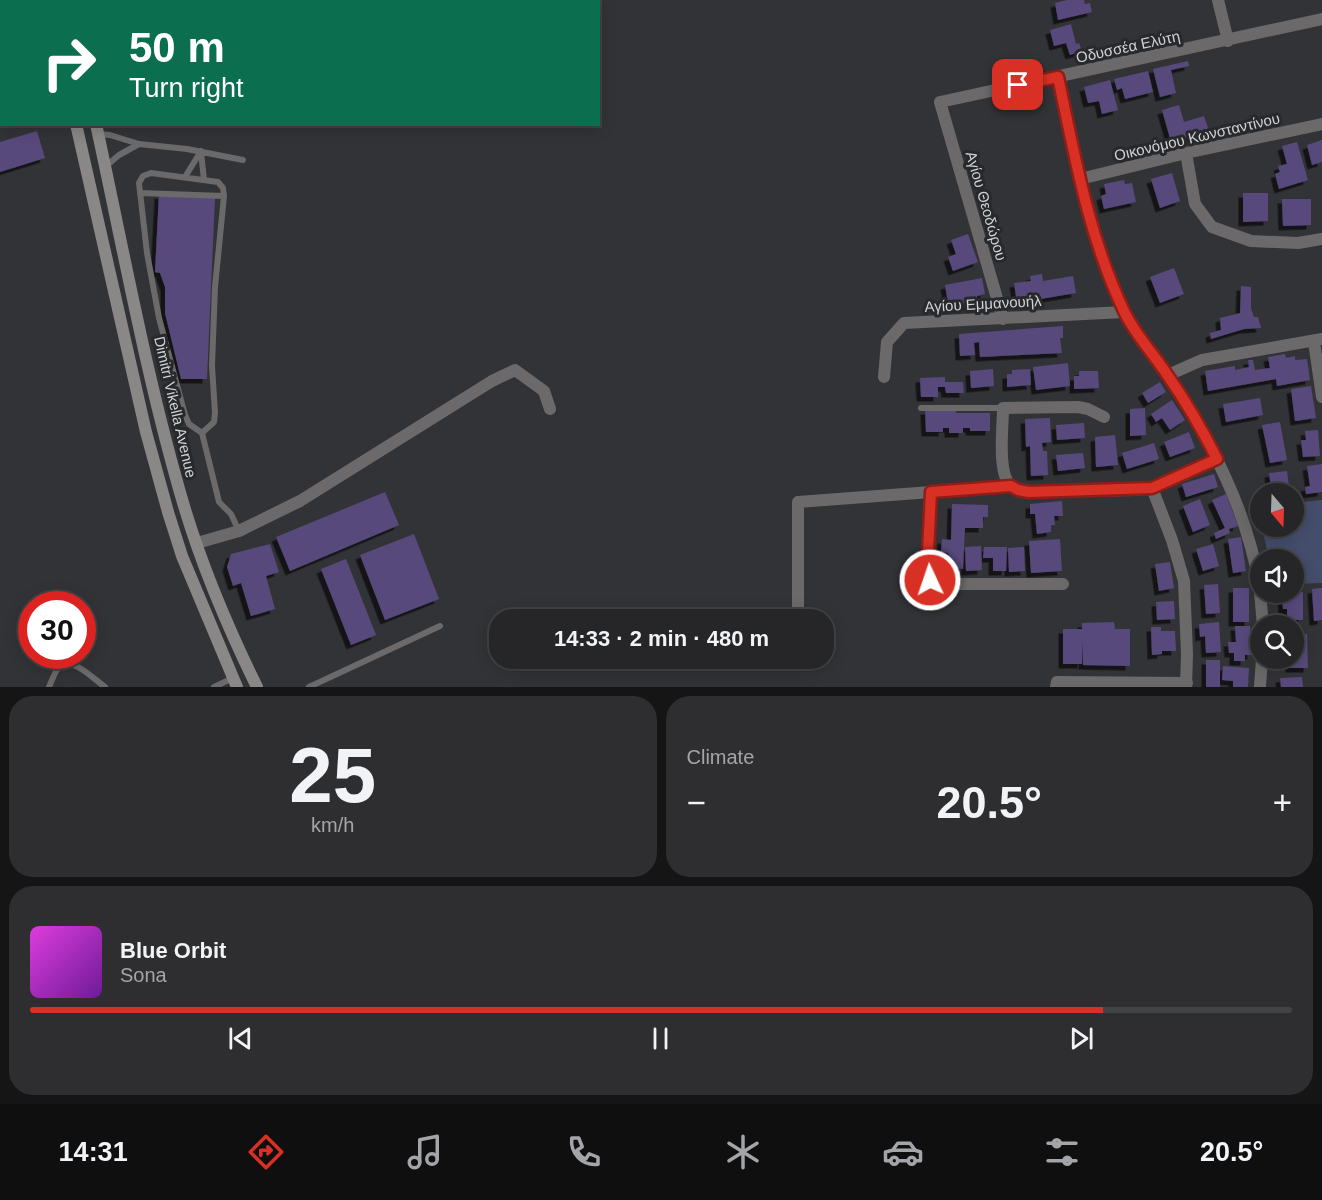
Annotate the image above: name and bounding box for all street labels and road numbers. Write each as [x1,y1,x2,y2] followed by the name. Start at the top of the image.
[1074,27,1181,66] street label: Οδυσσέα Ελύτη
[1112,109,1281,164] street label: Οικονόμου Κωνσταντίνου
[963,149,1010,263] street label: Αγίου Θεοδώρου
[924,292,1042,315] street label: Αγίου Εμμανουήλ
[151,335,200,479] street label: Dimitri Vikella Avenue

